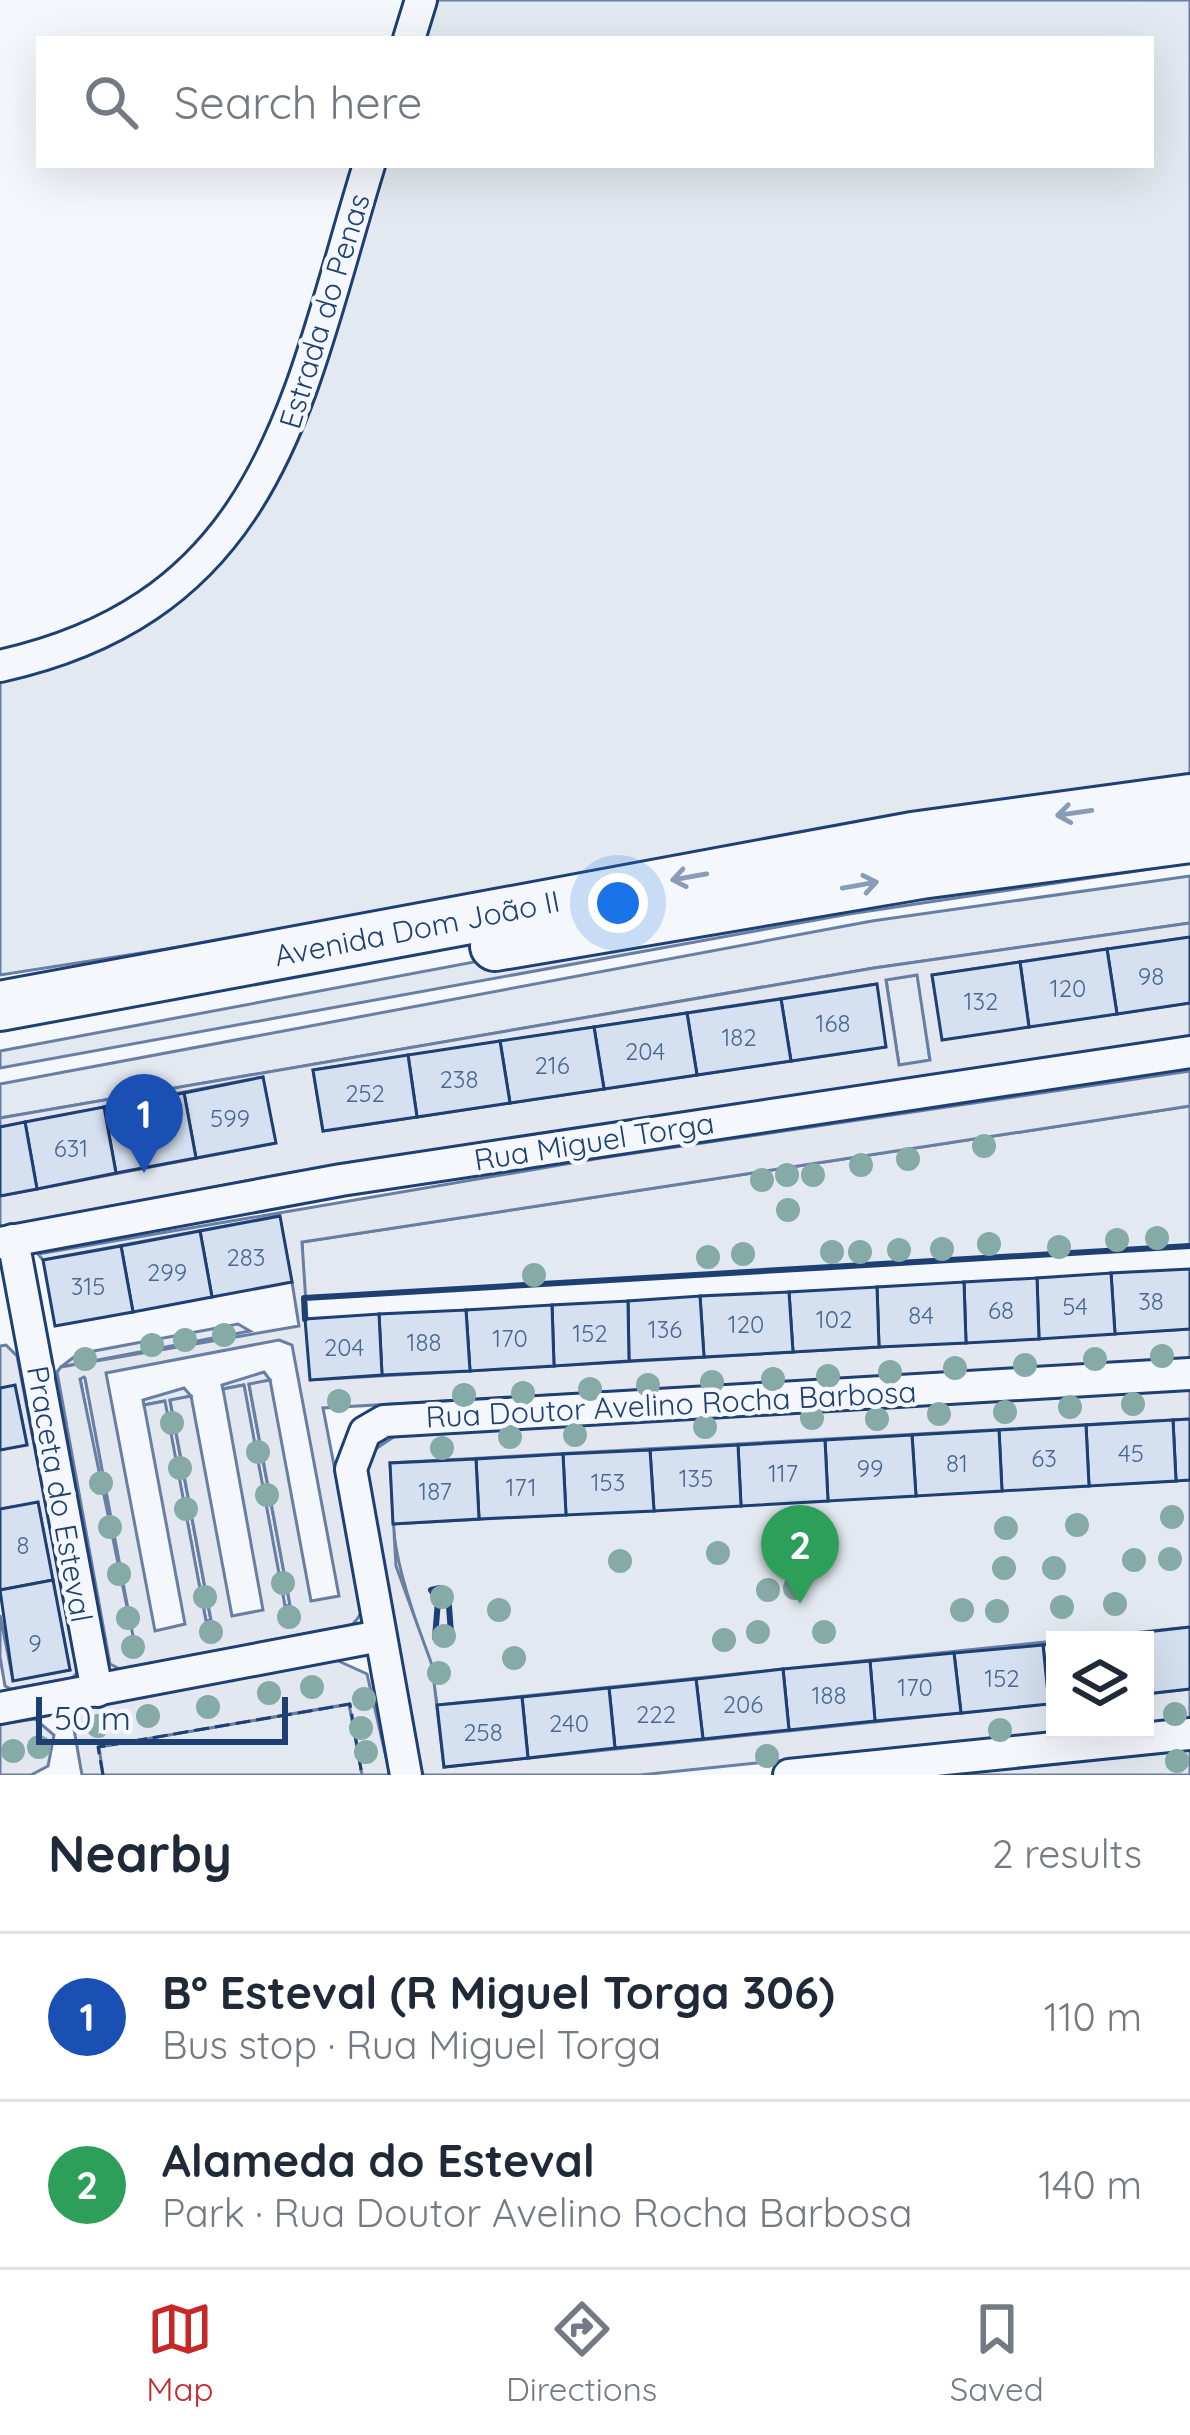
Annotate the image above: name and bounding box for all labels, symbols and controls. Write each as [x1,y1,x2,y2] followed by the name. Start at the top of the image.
[36,36,1154,168] search box
[78,69,144,135] icon: search
[174,74,422,130] text: Search here
[270,189,378,433] street label: Estrada do Penas
[1055,802,1094,825] one-way arrow
[670,867,709,889] one-way arrow
[839,872,878,895] one-way arrow
[588,873,648,933] your location
[271,882,563,974] street label: Avenida Dom João II
[1138,961,1164,991] house number: 98
[1050,973,1086,1003] house number: 120
[964,986,998,1016] house number: 132
[816,1008,850,1038] house number: 168
[721,1022,757,1052] house number: 182
[625,1036,665,1066] house number: 204
[534,1050,570,1080] house number: 216
[440,1064,478,1094] house number: 238
[105,1074,183,1173] pin: 1
[345,1078,385,1108] house number: 252
[210,1103,250,1133] house number: 599
[471,1103,717,1179] street label: Rua Miguel Torga
[54,1133,88,1163] house number: 631
[227,1242,265,1272] house number: 283
[147,1257,187,1287] house number: 299
[71,1271,105,1301] house number: 315
[1138,1286,1164,1316] house number: 38
[1062,1291,1088,1321] house number: 54
[988,1295,1014,1325] house number: 68
[908,1300,934,1330] house number: 84
[816,1304,852,1334] house number: 102
[728,1309,764,1339] house number: 120
[648,1314,682,1344] house number: 136
[572,1318,608,1348] house number: 152
[492,1323,528,1353] house number: 170
[407,1327,441,1357] house number: 188
[324,1332,364,1362] house number: 204
[19,1363,101,1625] street label: Praceta do Esteval
[425,1372,917,1436] street label: Rua Doutor Avelino Rocha Barbosa
[1118,1438,1144,1468] house number: 45
[1031,1443,1057,1473] house number: 63
[946,1448,968,1478] house number: 81
[857,1453,883,1483] house number: 99
[768,1458,798,1488] house number: 117
[679,1463,713,1493] house number: 135
[591,1467,625,1497] house number: 153
[505,1472,537,1502] house number: 171
[418,1476,452,1506] house number: 187
[761,1505,839,1604] pin: 2
[17,1530,29,1560] house number: 8
[28,1628,42,1658] house number: 9
[1046,1631,1154,1739] map controls
[1046,1631,1154,1739] button: layers
[984,1663,1020,1693] house number: 152
[897,1672,933,1702] house number: 170
[812,1680,846,1710] house number: 188
[723,1689,763,1719] house number: 206
[36,1691,288,1744] scale bar
[54,1697,131,1738] text: 50 m
[636,1699,676,1729] house number: 222
[549,1708,589,1738] house number: 240
[463,1717,503,1747] house number: 258
[48,1821,232,1885] text: Nearby
[992,1829,1142,1878] text: 2 results
[162,1964,835,2020] text: Bº Esteval (R Miguel Torga 306)
[79,1992,95,2041] text: 1
[1044,1992,1142,2041] text: 110 m
[162,2020,661,2069] text: Bus stop · Rua Miguel Torga
[162,2132,595,2188] text: Alameda do Esteval
[76,2160,98,2209] text: 2
[1038,2160,1142,2209] text: 140 m
[162,2188,912,2237] text: Park · Rua Doutor Avelino Rocha Barbosa
[146,2296,214,2409] tab: Map
[506,2296,657,2409] tab: Directions
[950,2296,1044,2409] tab: Saved

